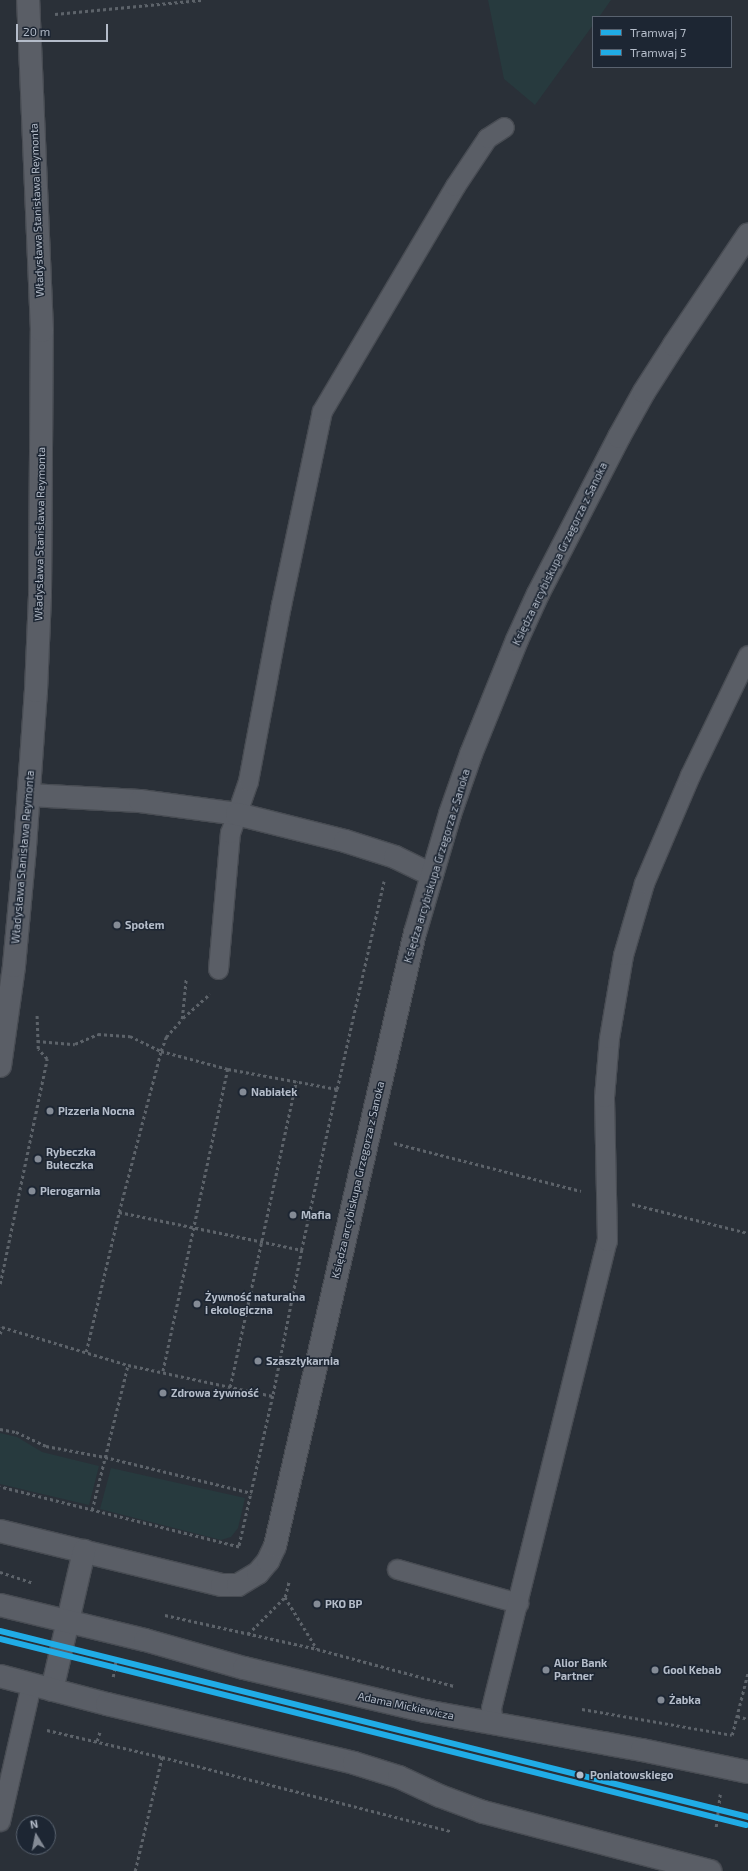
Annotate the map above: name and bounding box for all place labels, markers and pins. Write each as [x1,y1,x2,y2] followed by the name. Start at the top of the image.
[125,918,164,932] place label: Społem
[112,920,122,930] marker: Społem
[251,1085,297,1099] place label: Nabiałek
[238,1087,248,1097] marker: Nabiałek
[58,1104,135,1118] place label: Pizzeria Nocna
[45,1106,55,1116] marker: Pizzeria Nocna
[46,1146,96,1172] place label: Rybeczka Bułeczka
[33,1154,43,1164] marker: Rybeczka Bułeczka
[40,1184,100,1198] place label: Pierogarnia
[27,1186,37,1196] marker: Pierogarnia
[301,1208,331,1222] place label: Mafia
[288,1210,298,1220] marker: Mafia
[205,1291,305,1317] place label: Żywność naturalna i ekologiczna
[192,1299,202,1309] marker: Żywność naturalna i ekologiczna
[266,1354,339,1368] place label: Szaszłykarnia
[253,1356,263,1366] marker: Szaszłykarnia
[171,1386,259,1400] place label: Zdrowa żywność
[158,1388,168,1398] marker: Zdrowa żywność
[325,1597,362,1611] place label: PKO BP
[312,1599,322,1609] marker: PKO BP
[554,1657,607,1683] place label: Alior Bank Partner
[663,1663,721,1677] place label: Gool Kebab
[541,1665,551,1675] marker: Alior Bank Partner
[650,1665,660,1675] marker: Gool Kebab
[669,1693,701,1707] place label: Żabka
[656,1695,666,1705] marker: Żabka
[573,1768,587,1782] marker: Poniatowskiego
[590,1768,674,1782] place label: Poniatowskiego

